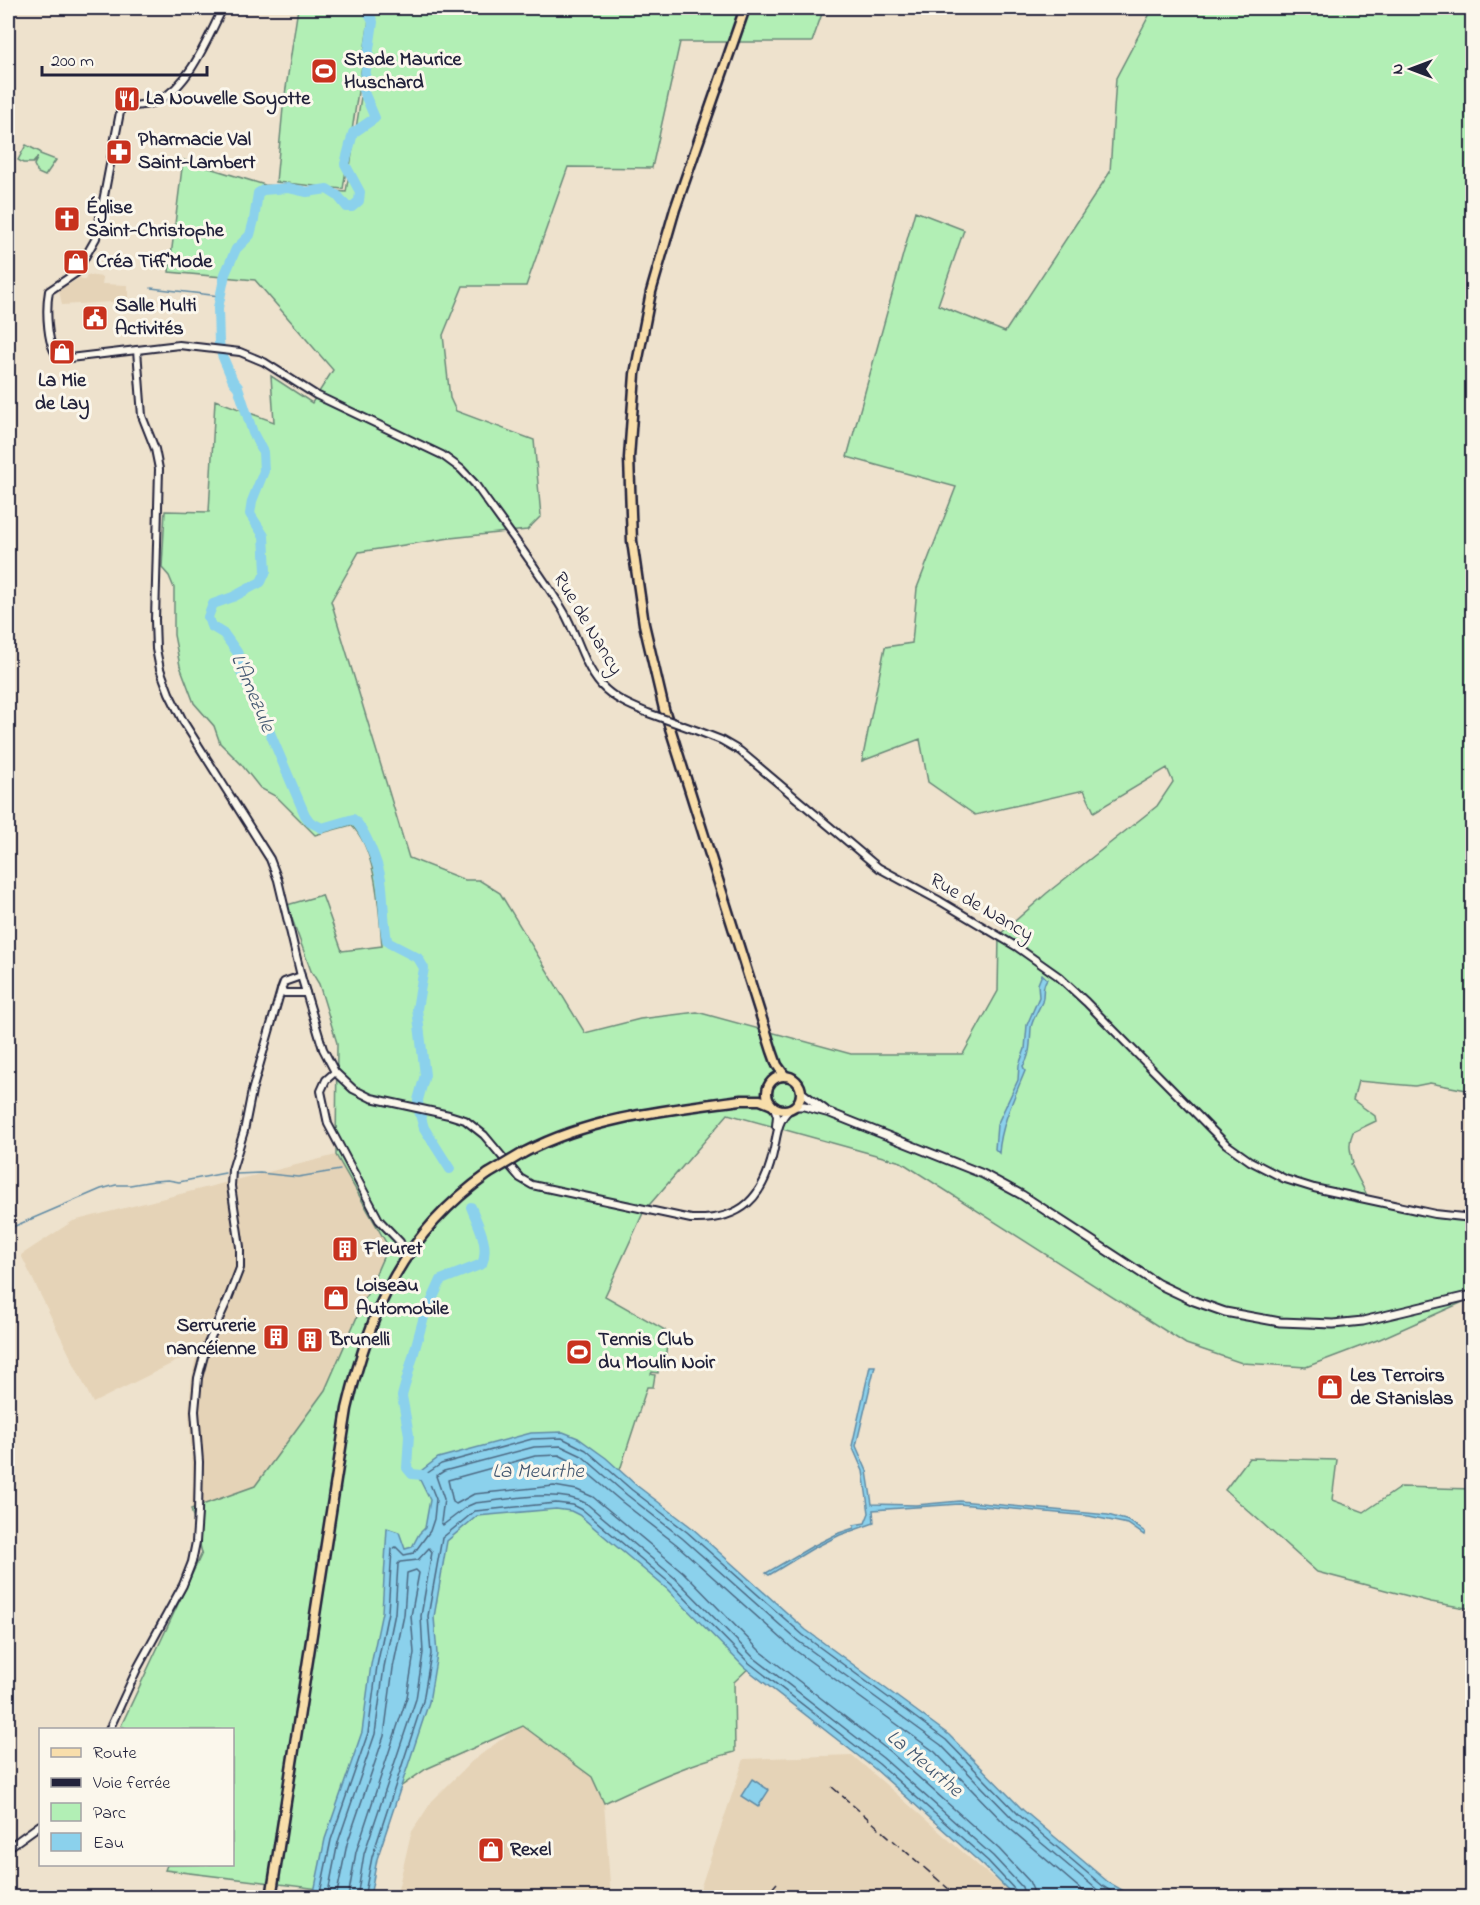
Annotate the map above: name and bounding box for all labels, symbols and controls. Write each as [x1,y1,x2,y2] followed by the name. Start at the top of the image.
[42,39,207,77] scale bar
[1381,39,1441,99] north arrow
[344,46,463,98] place label: Stade Maurice Huschard
[51,49,94,75] text: 200 m
[309,56,339,86] sports icon: Stade Maurice Huschard
[1386,63,1410,74] text: N
[112,84,142,114] restaurant icon: La Nouvelle Soyotte
[146,85,311,115] place label: La Nouvelle Soyotte
[138,126,256,178] place label: Pharmacie Val Saint-Lambert
[104,137,134,167] pharmacy icon: Pharmacie Val Saint-Lambert
[86,194,225,246] place label: Église Saint-Christophe
[52,204,82,234] church icon: Église Saint-Christophe
[61,247,91,277] shop icon: Créa Tiff'Mode
[96,248,213,277] place label: Créa Tiff'Mode
[115,292,197,344] place label: Salle Multi Activités
[80,303,110,333] public building icon: Salle Multi Activités
[47,337,77,367] shop icon: La Mie de Lay
[35,367,89,420] place label: La Mie de Lay
[545,567,629,681] street label: Rue de Nancy
[222,649,283,738] water label: L'Amezule
[924,867,1038,949] street label: Rue de Nancy
[330,1234,360,1264] building icon: Fleuret
[363,1235,423,1264] place label: Fleuret
[356,1272,450,1324] place label: Loiseau Automobile
[321,1283,351,1313] shop icon: Loiseau Automobile
[166,1312,257,1364] place label: Serrurerie nancéienne
[261,1322,291,1352] building icon: Serrurerie nancéienne
[295,1325,325,1355] building icon: Brunelli
[329,1326,391,1355] place label: Brunelli
[598,1326,716,1378] place label: Tennis Club du Moulin Noir
[564,1337,594,1367] sports icon: Tennis Club du Moulin Noir
[1350,1362,1454,1414] place label: Les Terroirs de Stanislas
[1315,1372,1345,1402] shop icon: Les Terroirs de Stanislas
[492,1457,585,1487] water label: La Meurthe
[879,1723,970,1806] water label: La Meurthe
[39,1728,234,1866] legend
[93,1741,138,1767] text: Route
[92,1771,171,1797] text: Voie ferrée
[93,1801,126,1827] text: Parc
[93,1831,124,1857] text: Eau
[476,1835,506,1865] shop icon: Rexel
[510,1836,551,1865] place label: Rexel

